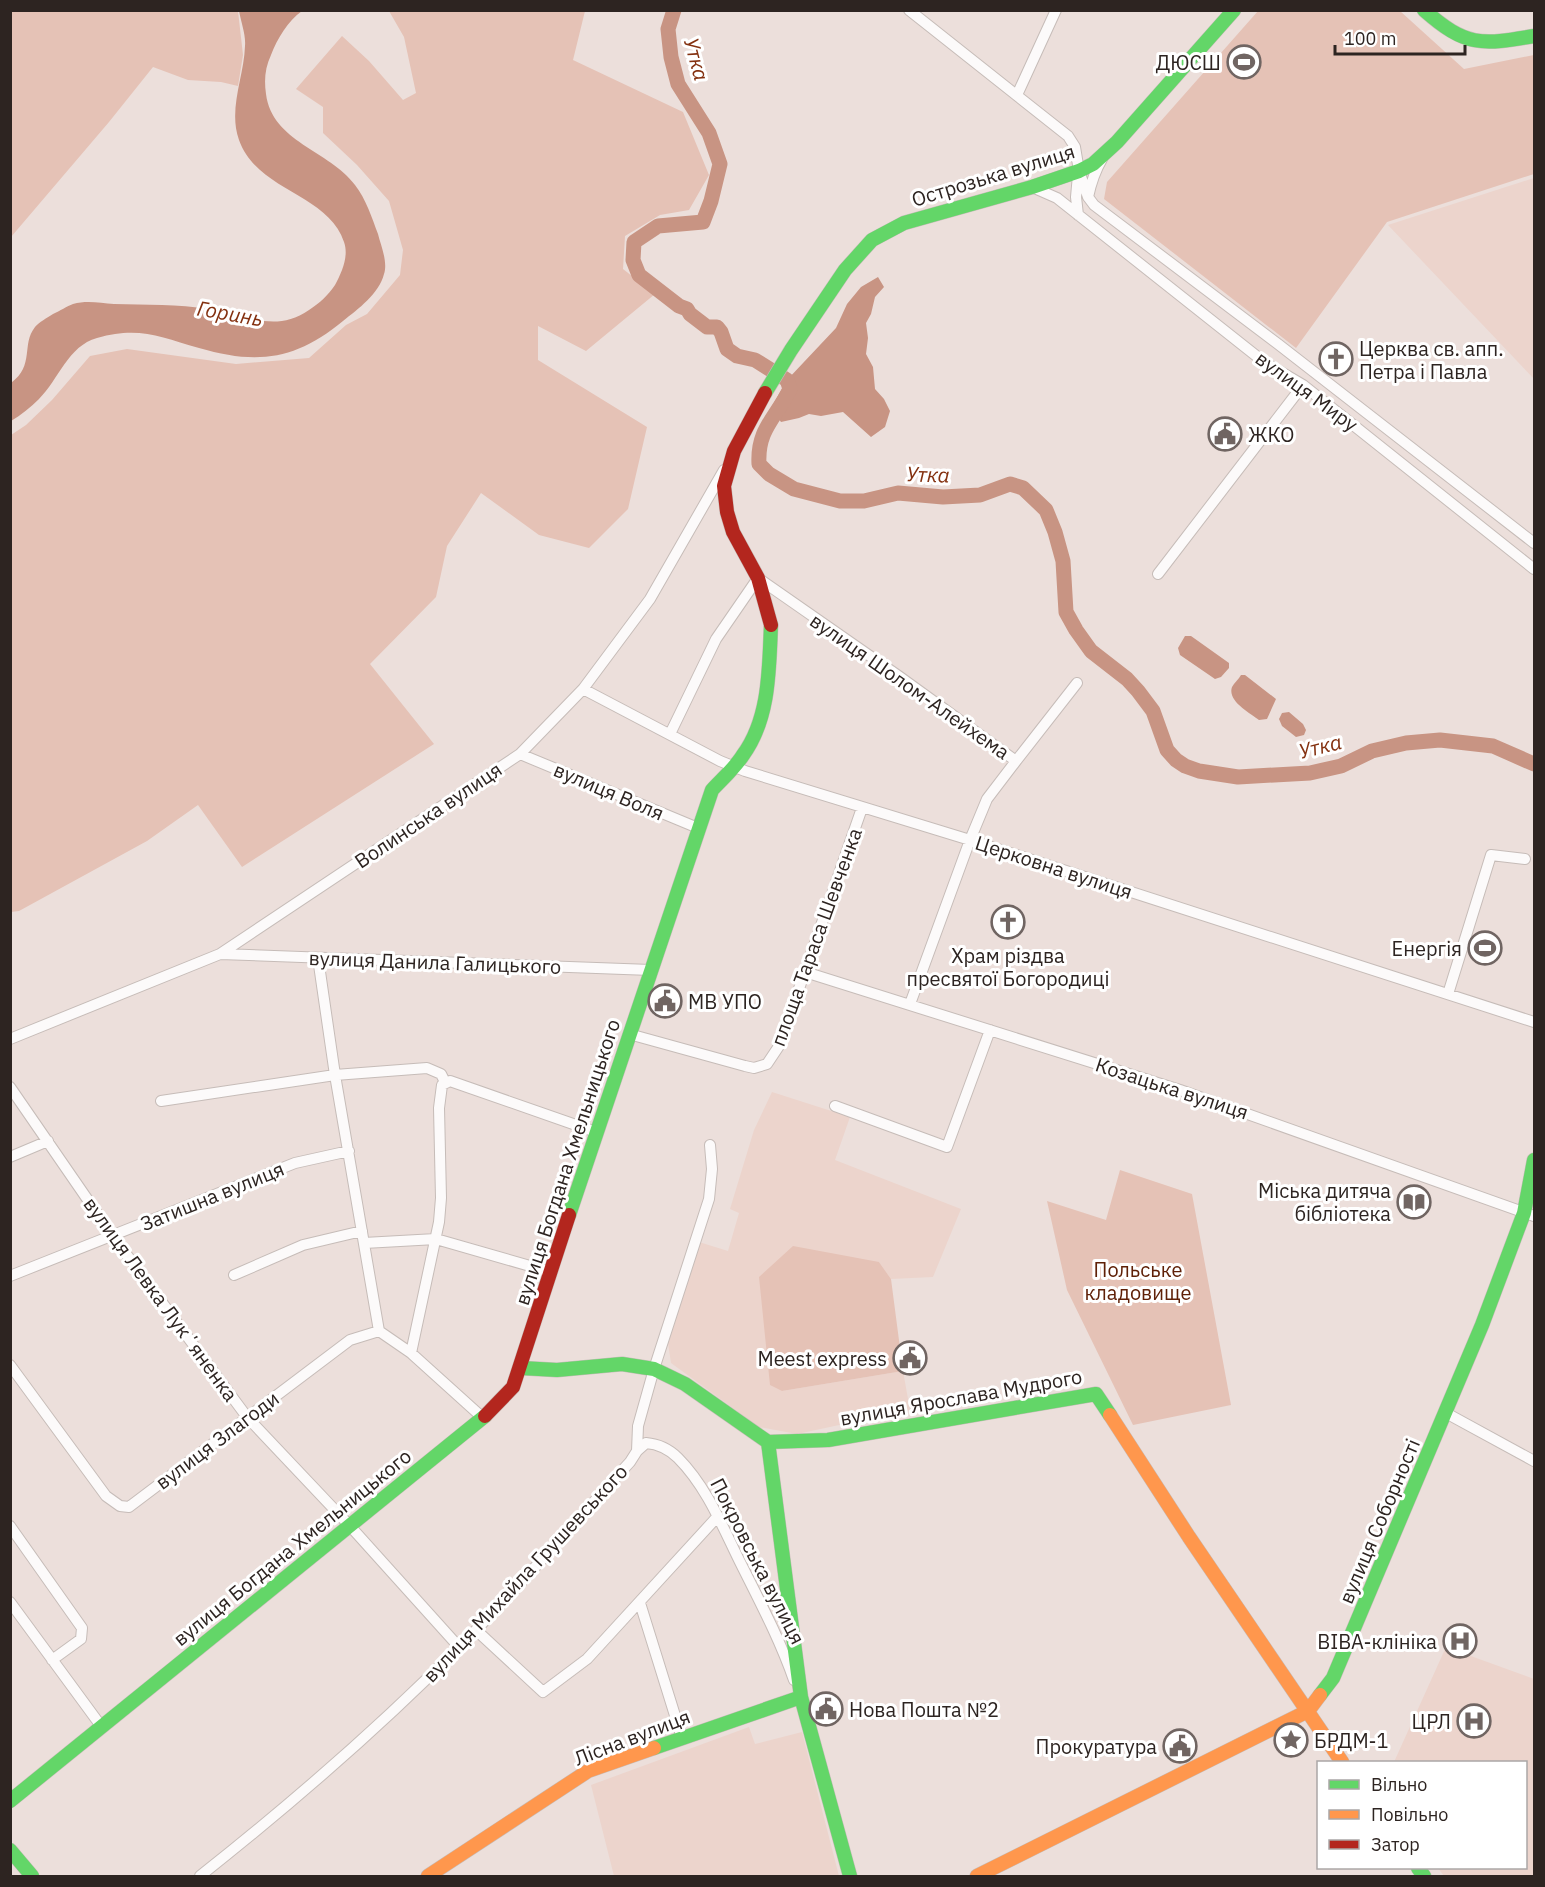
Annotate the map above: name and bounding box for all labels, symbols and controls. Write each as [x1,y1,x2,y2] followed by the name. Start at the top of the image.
[1335,18,1466,56] scale bar
[1344,27,1396,50] text: 100 m
[678,34,716,84] water label: Утка
[1226,44,1262,80] sports icon: ДЮСШ
[1156,49,1221,76] place label: ДЮСШ
[908,137,1078,213] street label: Острозька вулиця
[195,293,265,333] water label: Горинь
[1359,335,1504,385] place label: Церква св. апп. Петра і Павла
[1318,341,1354,377] church icon: Церква св. апп. Петра і Павла
[1250,345,1364,437] street label: вулиця Миру
[1207,416,1243,452] public building icon: ЖКО
[1248,421,1294,448] place label: ЖКО
[906,459,950,489] water label: Утка
[805,607,1015,765] street label: вулиця Шолом-Алейхема
[1295,727,1345,765] water label: Утка
[349,756,507,874] street label: Волинська вулиця
[550,756,668,826] street label: вулиця Воля
[764,824,868,1050] street label: площа Тараса Шевченка
[972,829,1136,905] street label: Церковна вулиця
[990,904,1026,940] church icon: Храм різдва пресвятої Богородиці
[1467,930,1503,966] sports icon: Енергія
[1392,935,1462,962] place label: Енергія
[907,942,1109,992] place label: Храм різдва пресвятої Богородиці
[308,944,562,980] street label: вулиця Данила Галицького
[647,983,683,1019] public building icon: МВ УПО
[688,988,762,1015] place label: МВ УПО
[508,1016,626,1308] street label: вулиця Богдана Хмельницького
[1092,1051,1252,1125] street label: Козацька вулиця
[136,1155,288,1237] street label: Затишна вулиця
[1258,1177,1391,1227] place label: Міська дитяча бібліотека
[1396,1184,1432,1220] library icon: Міська дитяча бібліотека
[78,1191,245,1407] street label: вулиця Левка Лукʼяненка
[1085,1256,1192,1306] park label: Польське кладовище
[892,1340,928,1376] public building icon: Meest express
[757,1345,887,1372] place label: Meest express
[838,1362,1084,1432] street label: вулиця Ярослава Мудрого
[150,1385,284,1495] street label: вулиця Злагоди
[1332,1434,1426,1608] street label: вулиця Соборності
[167,1442,417,1652] street label: вулиця Богдана Хмельницького
[417,1458,633,1688] street label: вулиця Михайла Грушевського
[704,1473,812,1649] street label: Покровська вулиця
[1442,1623,1478,1659] hospital icon: ВІВА-клініка
[1317,1628,1437,1655] place label: ВІВА-клініка
[808,1691,844,1727] public building icon: Нова Пошта №2
[849,1696,999,1723] place label: Нова Пошта №2
[570,1702,694,1772] street label: Лісна вулиця
[1456,1703,1492,1739] hospital icon: ЦРЛ
[1412,1708,1451,1735] place label: ЦРЛ
[1273,1722,1309,1758] place icon: БРДМ-1
[1314,1727,1389,1754] place label: БРДМ-1
[1162,1728,1198,1764] public building icon: Прокуратура
[1036,1733,1157,1760] place label: Прокуратура
[1317,1761,1527,1869] legend
[1371,1773,1427,1796] text: Вільно
[1371,1803,1448,1826] text: Повільно
[1371,1833,1420,1856] text: Затор

